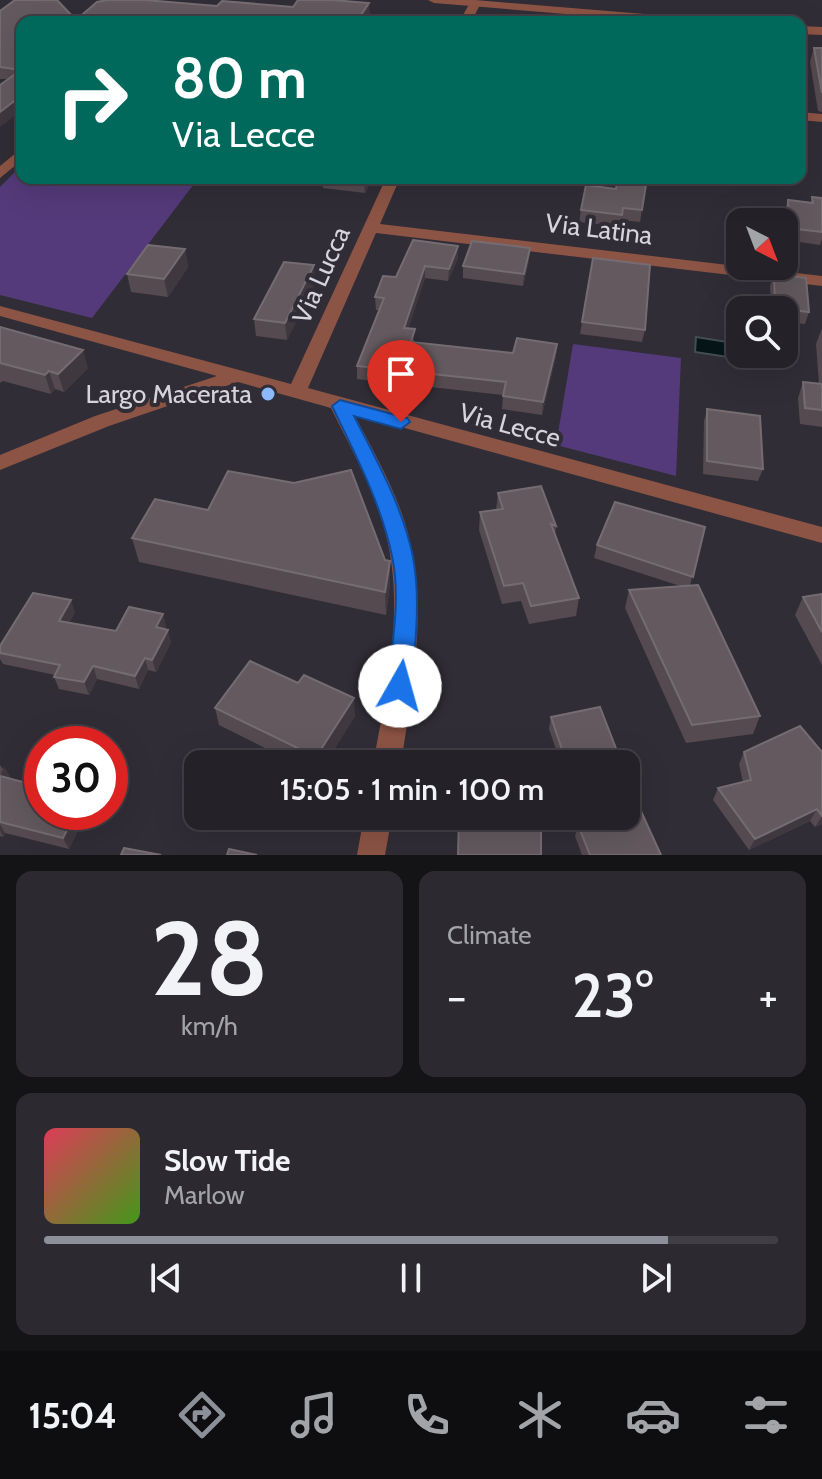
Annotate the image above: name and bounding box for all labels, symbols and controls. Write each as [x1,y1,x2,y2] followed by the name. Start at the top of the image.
[172,44,307,112] text: 80 m
[40,48,144,152] icon: right
[172,112,315,156] text: Via Lecce
[544,207,655,251] street label: Via Latina
[726,208,798,280] north arrow
[726,208,798,368] map controls
[285,221,357,329] street label: Via Lucca
[726,296,798,368] button: search
[367,340,435,422] pin
[379,352,423,396] icon: arrive
[85,378,253,410] place label: Largo Macerata
[259,385,277,403] marker: Largo Macerata
[456,396,564,454] street label: Via Lecce
[358,644,442,728] position arrow
[24,726,128,830] speed limit sign: 30
[280,771,544,808] text: 15:05 · 1 min · 100 m
[151,895,268,1021] text: 28
[447,919,532,951] text: Climate
[572,959,653,1032] text: 23°
[447,970,466,1023] text: −
[759,970,778,1023] text: +
[181,1010,238,1042] text: km/h
[164,1142,291,1179] text: Slow Tide
[164,1179,245,1211] text: Marlow
[144,1256,188,1300] icon: previous
[389,1256,433,1300] icon: pause
[634,1256,678,1300] icon: next
[174,1387,230,1443] icon: directions
[286,1387,342,1443] icon: music
[399,1387,455,1443] icon: phone
[512,1387,568,1443] icon: climate
[625,1387,681,1443] icon: car
[738,1387,794,1443] icon: filters
[28,1393,117,1437] text: 15:04

